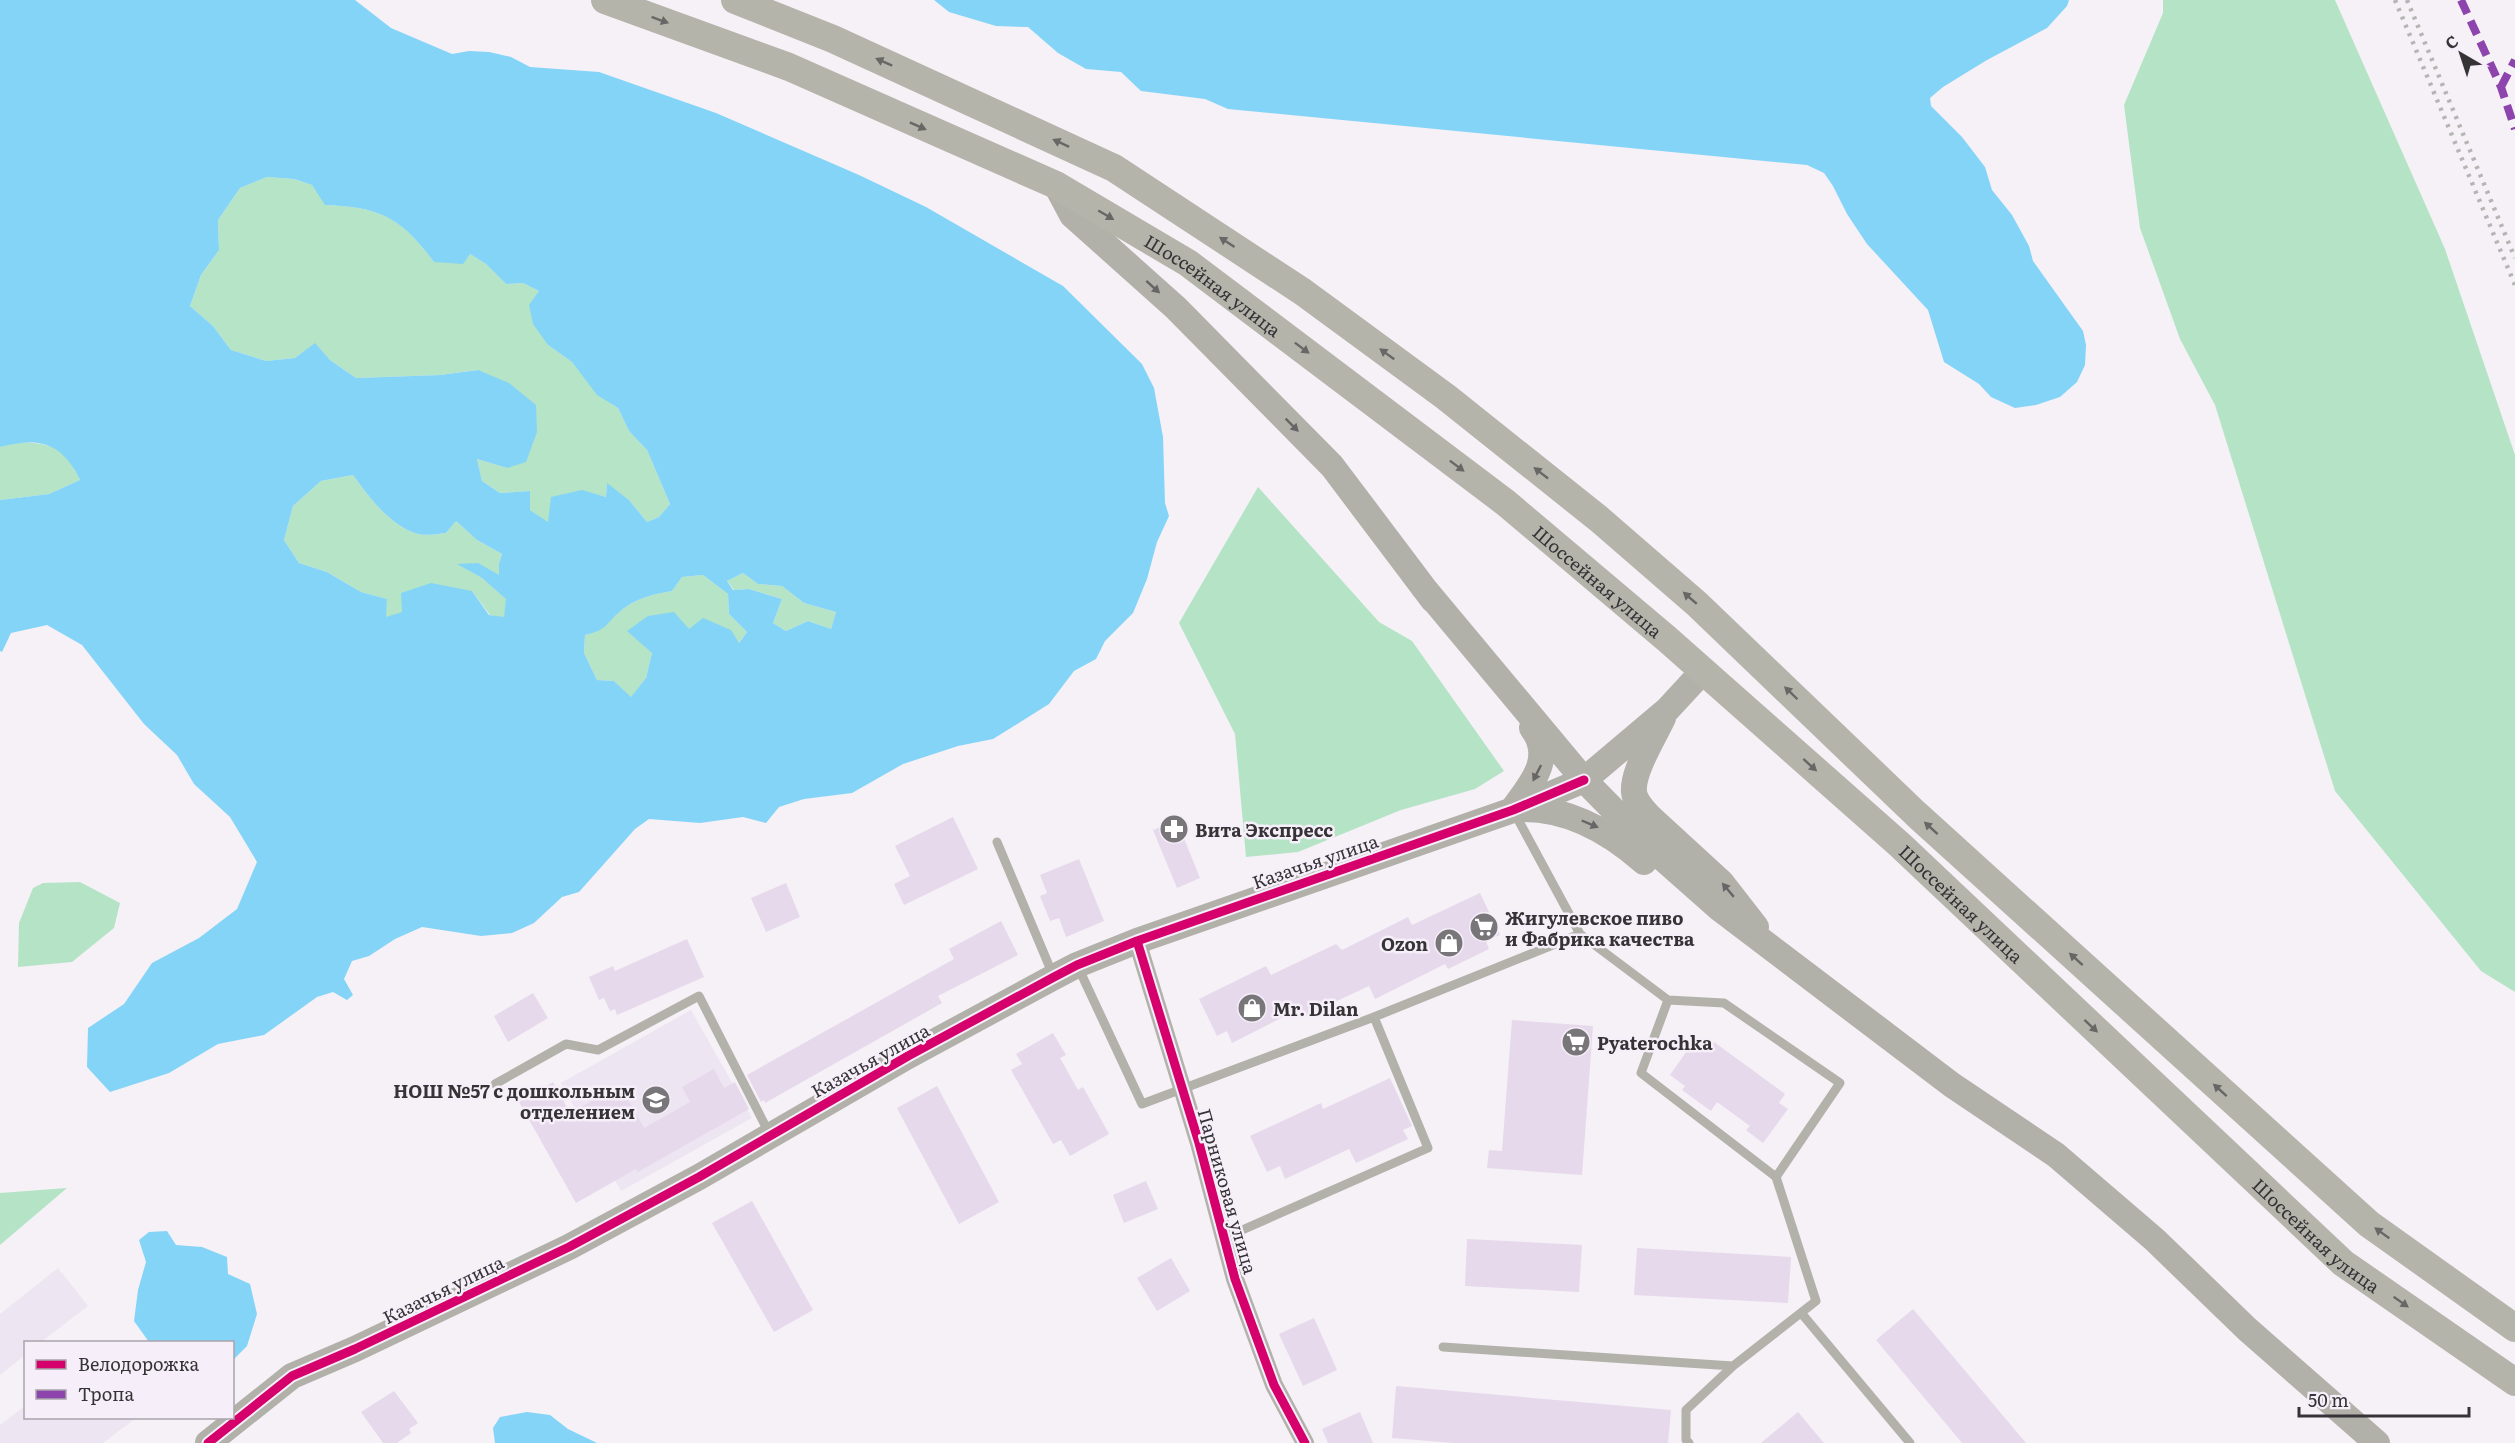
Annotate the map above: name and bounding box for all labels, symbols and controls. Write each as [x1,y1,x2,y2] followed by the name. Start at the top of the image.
[651,16,669,25] one-way arrow
[2431,24,2491,84] north arrow
[2439,29,2463,54] text: С
[874,57,892,67] one-way arrow
[910,121,928,131] one-way arrow
[1053,139,1070,148] one-way arrow
[1098,210,1115,220] one-way arrow
[1140,227,1287,343] street label: Шоссейная улица
[1219,237,1235,248] one-way arrow
[1145,280,1160,293] one-way arrow
[1294,342,1310,354] one-way arrow
[1379,348,1394,360] one-way arrow
[1284,417,1298,431] one-way arrow
[1450,459,1465,471] one-way arrow
[1533,466,1549,479] one-way arrow
[1527,518,1669,644] street label: Шоссейная улица
[1683,592,1698,605] one-way arrow
[1783,686,1798,700] one-way arrow
[1802,758,1817,771] one-way arrow
[1532,764,1542,781] one-way arrow
[1158,813,1190,845] pharmacy icon: Вита Экспресс
[1195,816,1333,843] place label: Вита Экспресс
[1581,819,1599,829] one-way arrow
[1924,821,1939,835] one-way arrow
[1248,827,1382,895] street label: Казачья улица
[1893,838,2030,969] street label: Шоссейная улица
[1722,883,1735,898] one-way arrow
[1505,904,1695,952] place label: Жигулевское пиво и Фабрика качества
[1468,911,1500,943] supermarket icon: Жигулевское пиво и Фабрика качества
[1433,927,1465,959] shop icon: Ozon
[1381,930,1428,957] place label: Ozon
[2069,953,2084,966] one-way arrow
[1236,992,1268,1024] shop icon: Mr. Dilan
[1273,995,1359,1022] place label: Mr. Dilan
[806,1016,934,1104] street label: Казачья улица
[2084,1019,2098,1033] one-way arrow
[1560,1026,1592,1058] supermarket icon: Pyaterochka
[1597,1029,1713,1056] place label: Pyaterochka
[393,1077,635,1125] place label: НОШ №57 с дошкольным отделением
[640,1084,672,1116] school or university icon: НОШ №57 с дошкольным отделением
[2213,1084,2228,1097] one-way arrow
[1191,1105,1265,1277] street label: Парниковая улица
[2247,1171,2386,1299] street label: Шоссейная улица
[2374,1227,2390,1239] one-way arrow
[378,1248,508,1330] street label: Казачья улица
[2392,1296,2408,1308] one-way arrow
[24,1341,234,1419] legend
[78,1350,200,1377] text: Велодорожка
[78,1380,134,1407] text: Тропа
[2299,1380,2468,1418] scale bar
[2308,1386,2349,1413] text: 50 m

